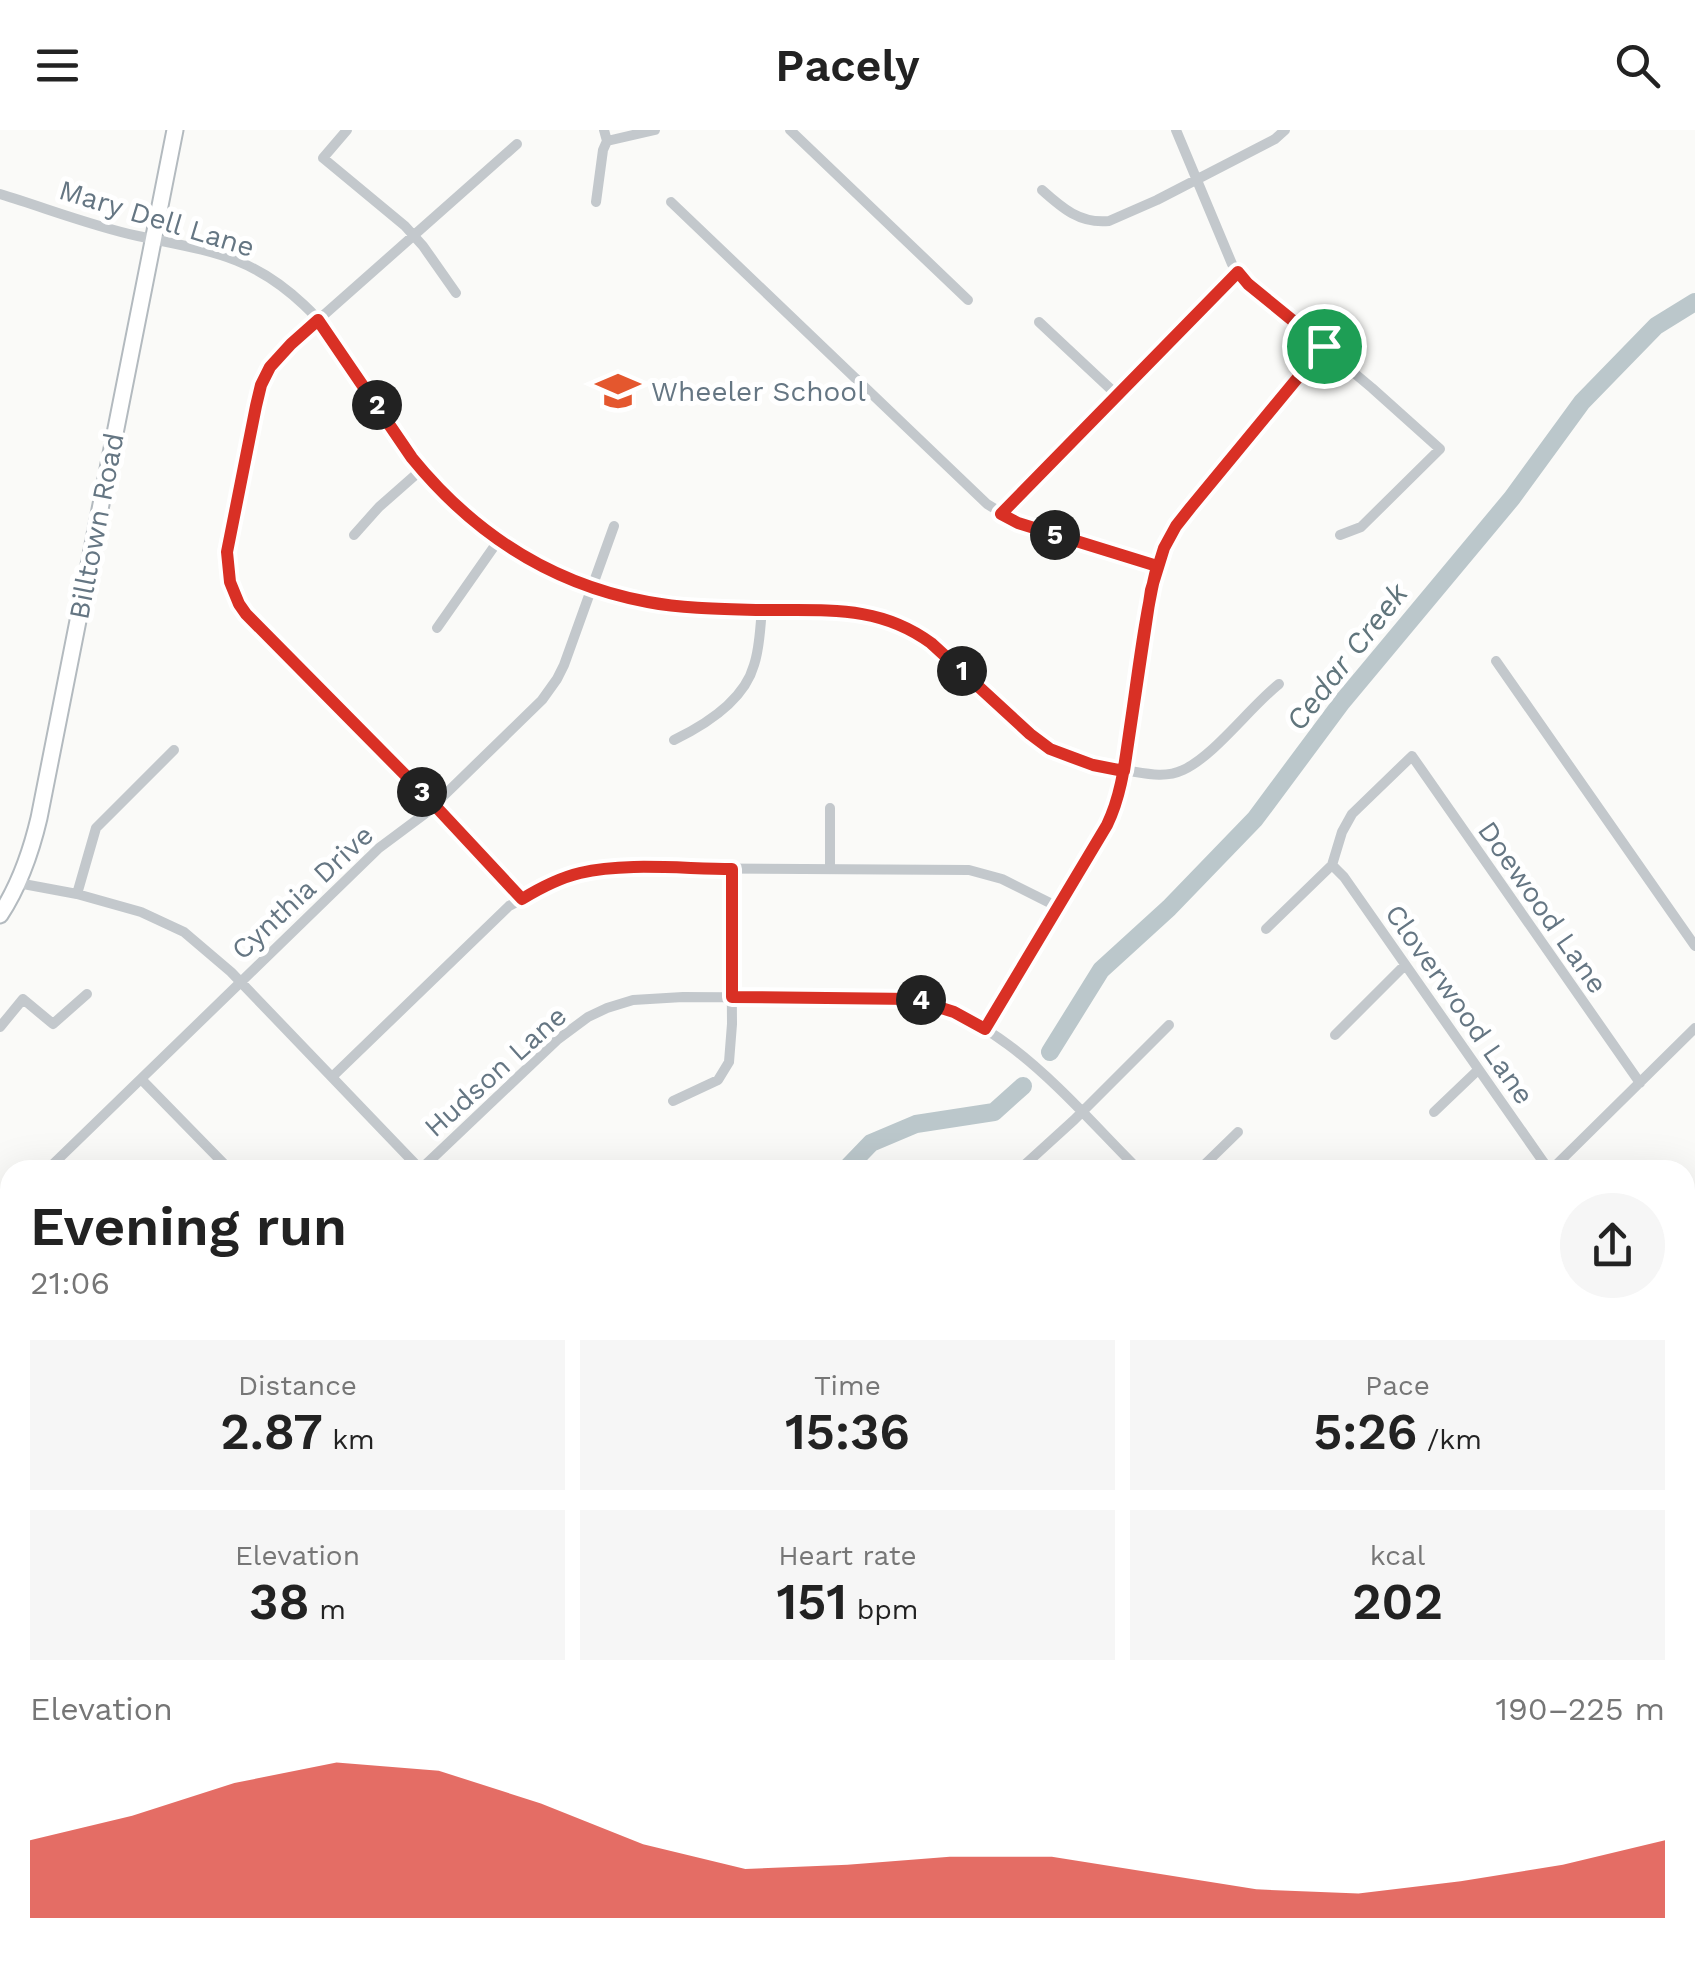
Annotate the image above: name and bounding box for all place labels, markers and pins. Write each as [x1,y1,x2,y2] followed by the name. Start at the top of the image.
[1282,304,1367,389] pin
[594,367,642,415] school or university icon: Wheeler School
[651,375,866,408] place label: Wheeler School
[352,380,402,430] pin: 2
[1030,510,1080,560] pin: 5
[937,646,987,696] pin: 1
[397,767,447,817] pin: 3
[896,975,946,1025] pin: 4

